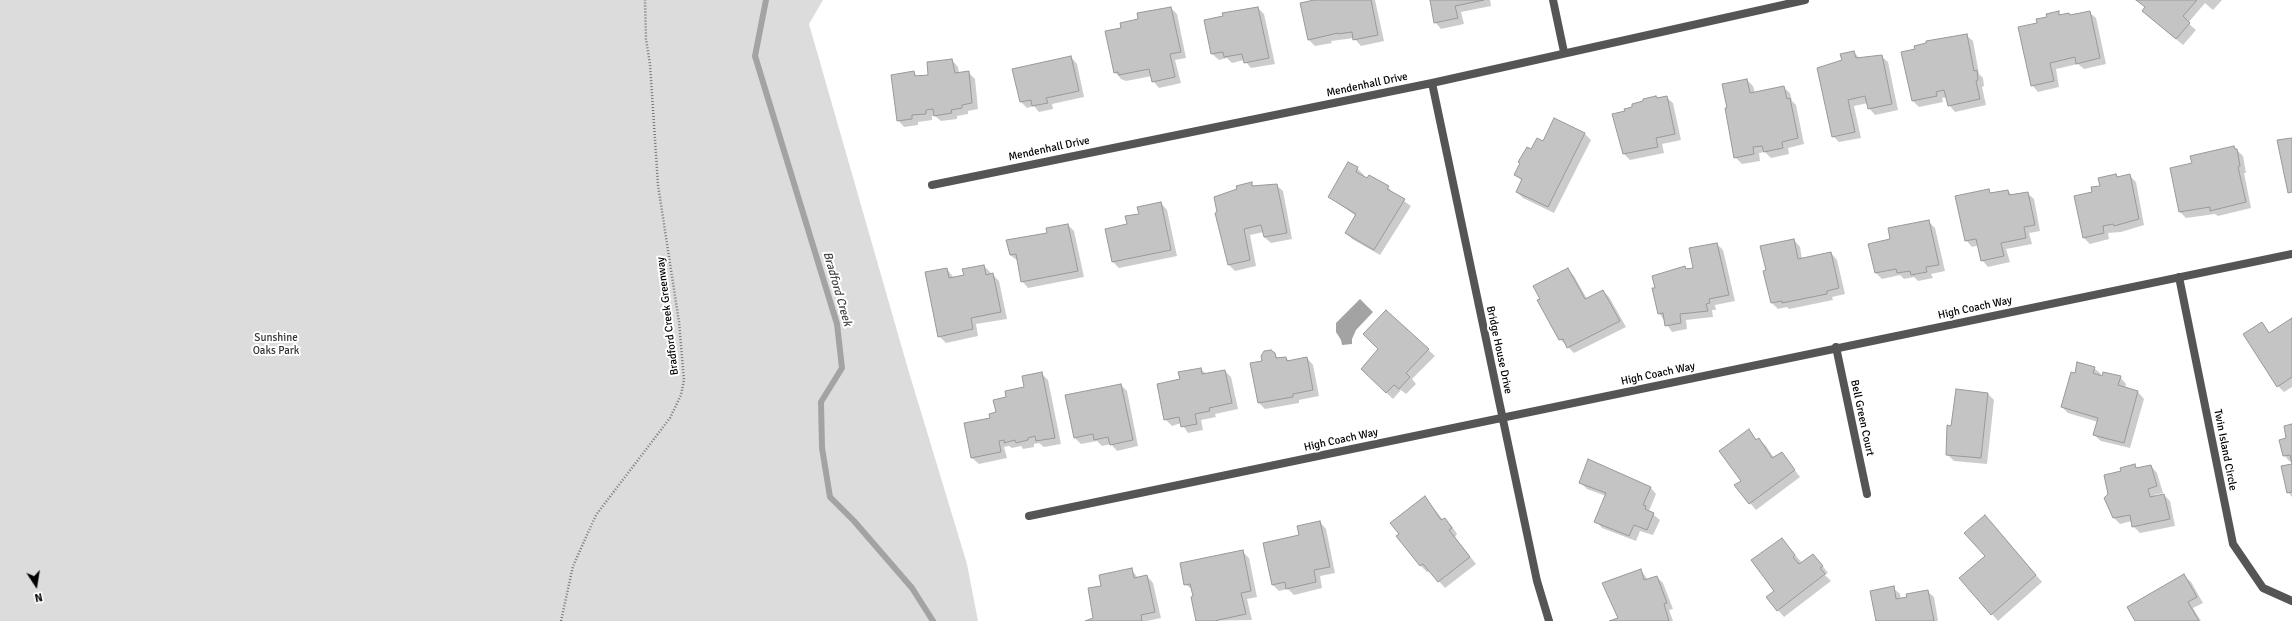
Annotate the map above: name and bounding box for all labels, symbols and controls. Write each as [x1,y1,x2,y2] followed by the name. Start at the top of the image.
[1325,70,1409,100] street label: Mendenhall Drive
[1007,134,1091,164] street label: Mendenhall Drive
[820,250,854,328] water label: Bradford Creek
[654,256,682,376] street label: Bradford Creek Greenway
[1937,294,2013,322] street label: High Coach Way
[1483,305,1515,395] street label: Bridge House Drive
[253,331,299,357] park label: Sunshine Oaks Park
[1620,360,1696,388] street label: High Coach Way
[1847,379,1877,457] street label: Bell Green Court
[2211,408,2239,492] street label: Twin Island Circle
[1303,426,1379,454] street label: High Coach Way
[16,565,56,605] north arrow
[34,590,44,604] text: N

